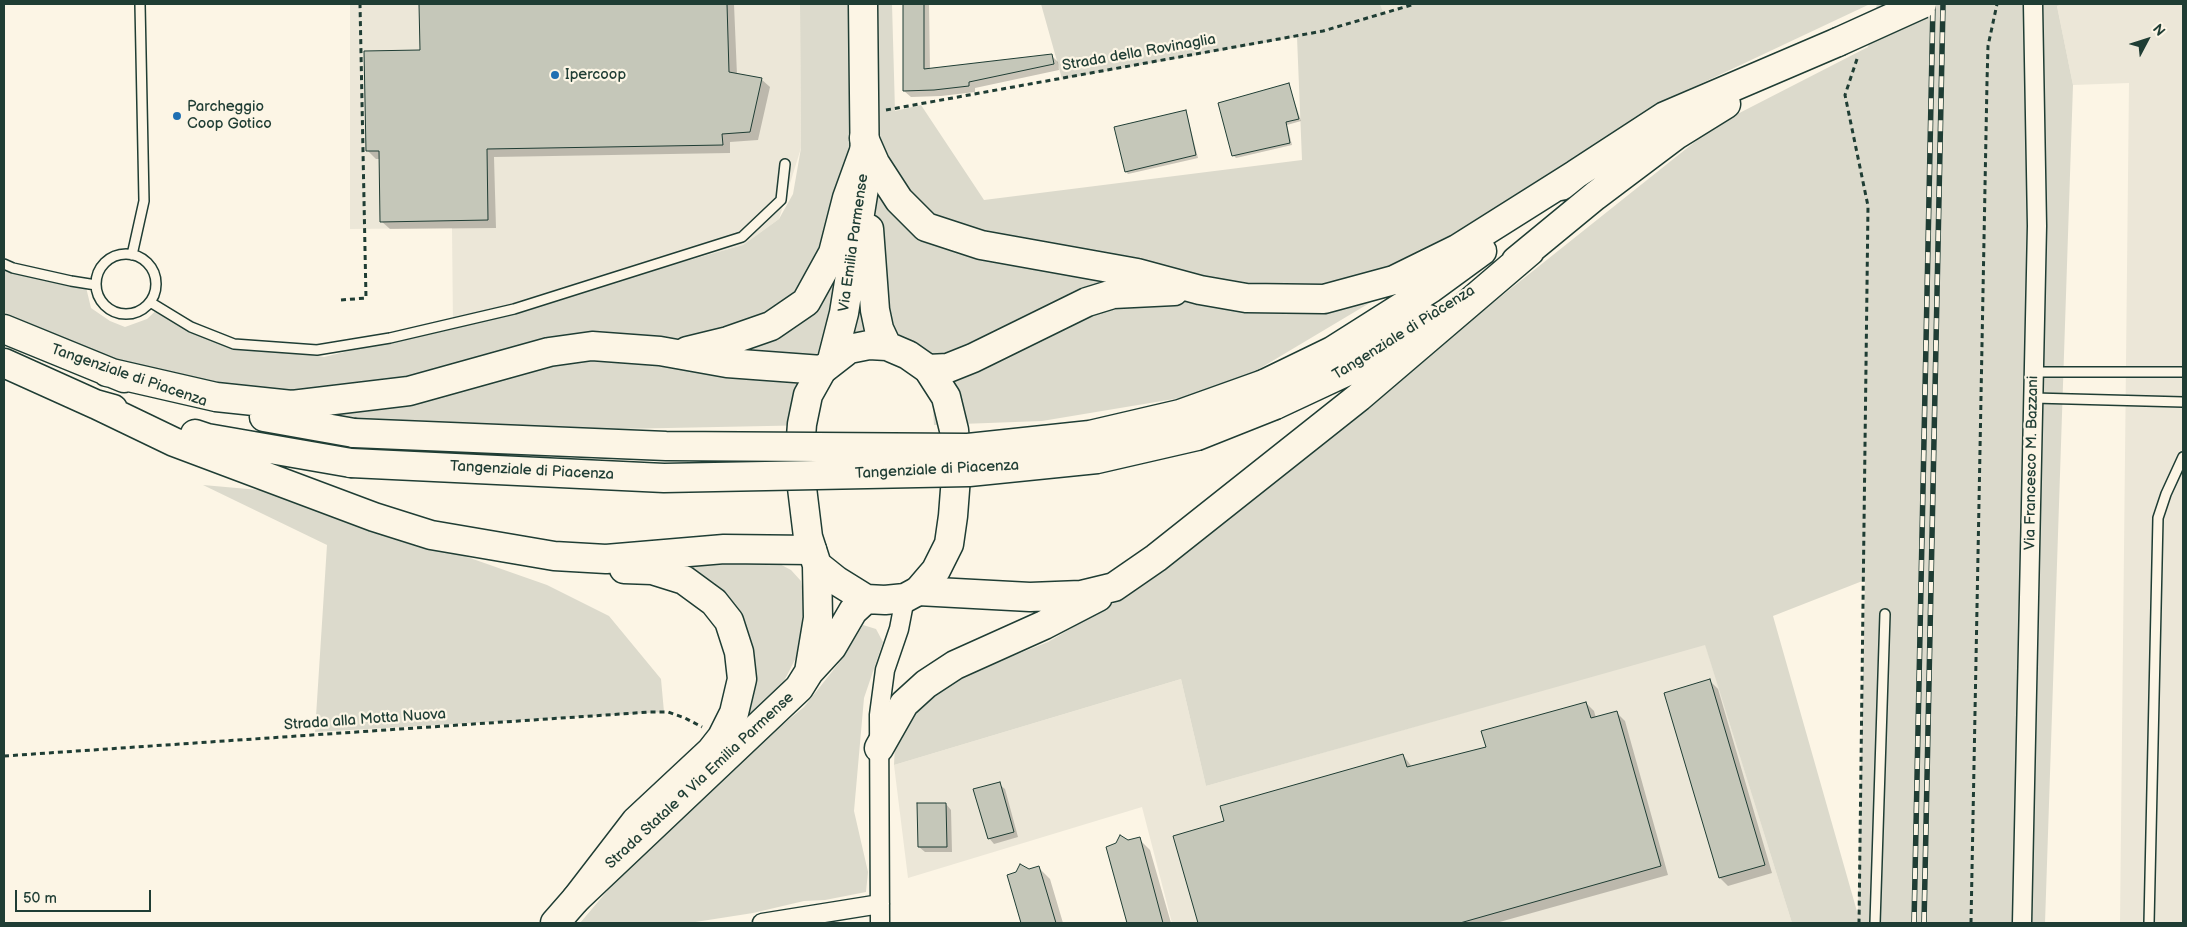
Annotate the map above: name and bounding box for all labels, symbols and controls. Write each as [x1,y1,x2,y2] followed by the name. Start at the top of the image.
[2122,15,2172,65] north arrow
[2149,21,2169,40] text: N
[1061,31,1217,75] street label: Strada della Rovinaglia
[565,66,626,84] place label: Ipercoop
[549,69,561,81] marker: Ipercoop
[187,98,272,133] place label: Parcheggio Coop Gotico
[171,110,183,122] marker: Parcheggio Coop Gotico
[835,173,873,313] street label: Via Emilia Parmense
[1330,282,1478,384] street label: Tangenziale di Piacenza
[48,341,210,411] street label: Tangenziale di Piacenza
[2021,376,2043,550] street label: Via Francesco M. Bazzani
[855,457,1019,483] street label: Tangenziale di Piacenza
[450,458,614,484] street label: Tangenziale di Piacenza
[602,689,798,873] street label: Strada Statale 9 Via Emilia Parmense
[283,705,447,735] street label: Strada alla Motta Nuova
[18,880,154,912] scale bar
[23,889,57,908] text: 50 m

